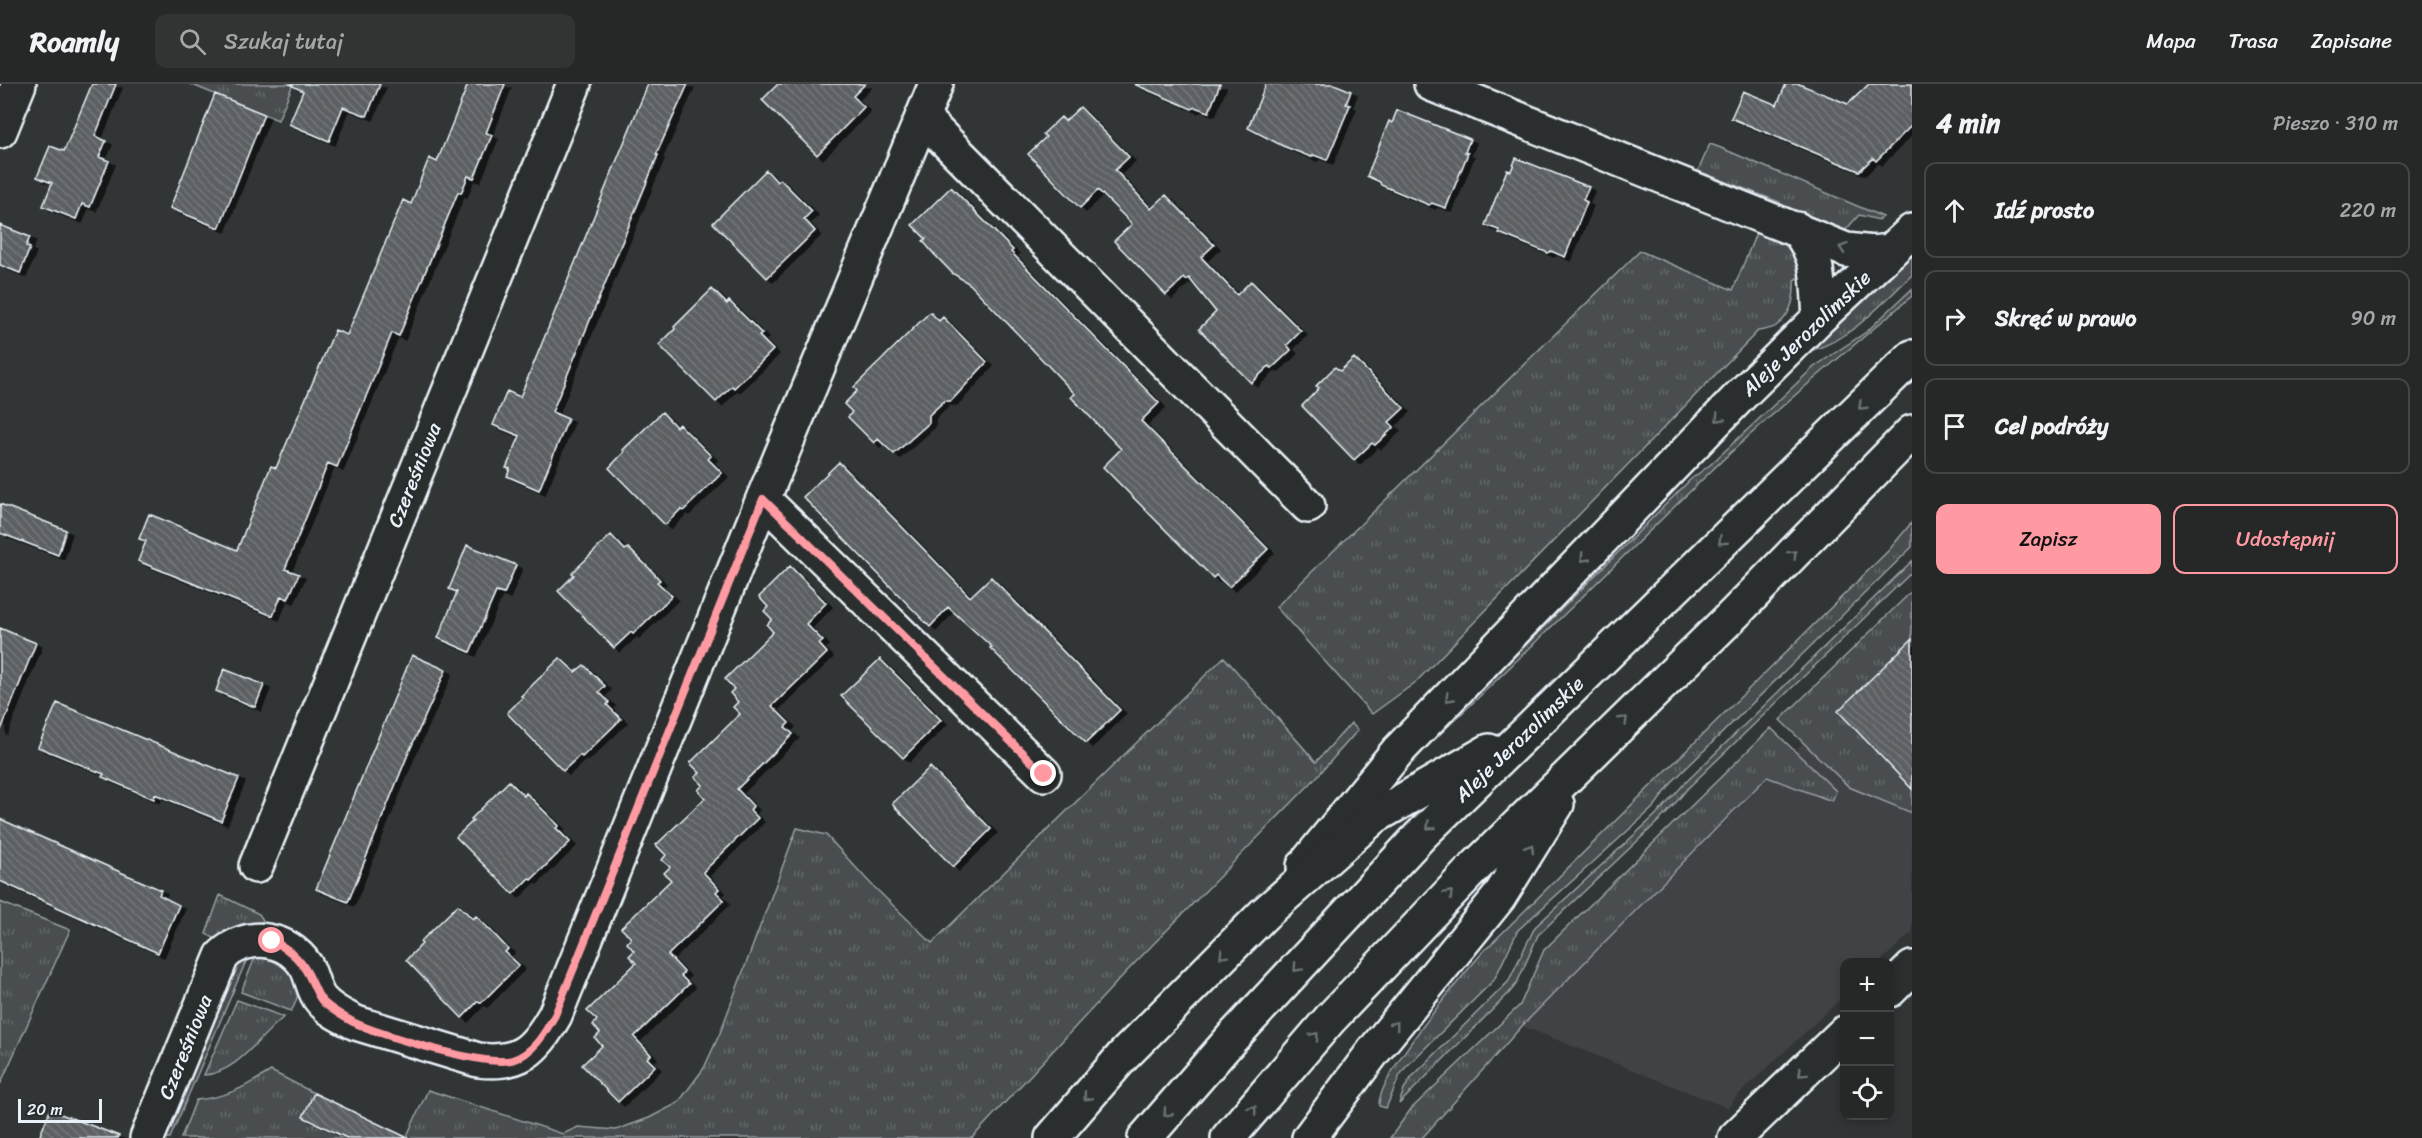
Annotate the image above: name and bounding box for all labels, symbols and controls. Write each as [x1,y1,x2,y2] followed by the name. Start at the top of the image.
[155,14,575,68] search box
[30,17,119,66] text: Roamly
[224,22,344,61] text: Szukaj tutaj
[2146,22,2196,60] text: Mapa
[2229,22,2278,60] text: Trasa
[2311,22,2392,60] text: Zapisane
[176,25,209,58] icon: search
[1936,100,2000,146] text: 4 min
[2273,106,2398,141] text: Pieszo · 310 m
[1995,191,2094,230] text: Idź prosto
[2340,193,2396,228] text: 220 m
[1938,194,1971,227] icon: ahead
[1838,242,1849,255] one-way arrow
[1732,262,1880,406] street label: Aleje Jerozolimskie
[1995,299,2137,338] text: Skręć w prawo
[2351,301,2396,336] text: 90 m
[1938,302,1971,335] icon: right
[1858,398,1869,409] one-way arrow
[1995,407,2108,446] text: Cel podróży
[1716,410,1727,421] one-way arrow
[1938,410,1971,443] icon: arrive
[378,417,452,533] street label: Czereśniowa
[1936,504,2161,574] button: Zapisz
[2173,504,2398,574] button: Udostępnij
[1718,534,1729,545] one-way arrow
[1785,550,1796,561] one-way arrow
[1580,551,1591,562] one-way arrow
[1445,668,1593,812] street label: Aleje Jerozolimskie
[1445,691,1456,702] one-way arrow
[1617,717,1628,728] one-way arrow
[1030,760,1056,786] route end
[1427,818,1438,829] one-way arrow
[1522,843,1533,854] one-way arrow
[1441,890,1452,901] one-way arrow
[258,927,284,953] route start
[1219,949,1230,959] one-way arrow
[1840,958,1894,1120] map controls
[1840,958,1894,1012] button: +
[1293,961,1304,972] one-way arrow
[149,989,223,1105] street label: Czereśniowa
[1840,1012,1894,1066] button: −
[1388,1021,1399,1032] one-way arrow
[1308,1032,1319,1043] one-way arrow
[1799,1066,1810,1077] one-way arrow
[1840,1066,1894,1120] button: locate
[1083,1090,1094,1101] one-way arrow
[27,1095,63,1124] text: 20 m
[18,1096,102,1124] scale bar
[1245,1105,1256,1116] one-way arrow
[1163,1106,1174,1116] one-way arrow

